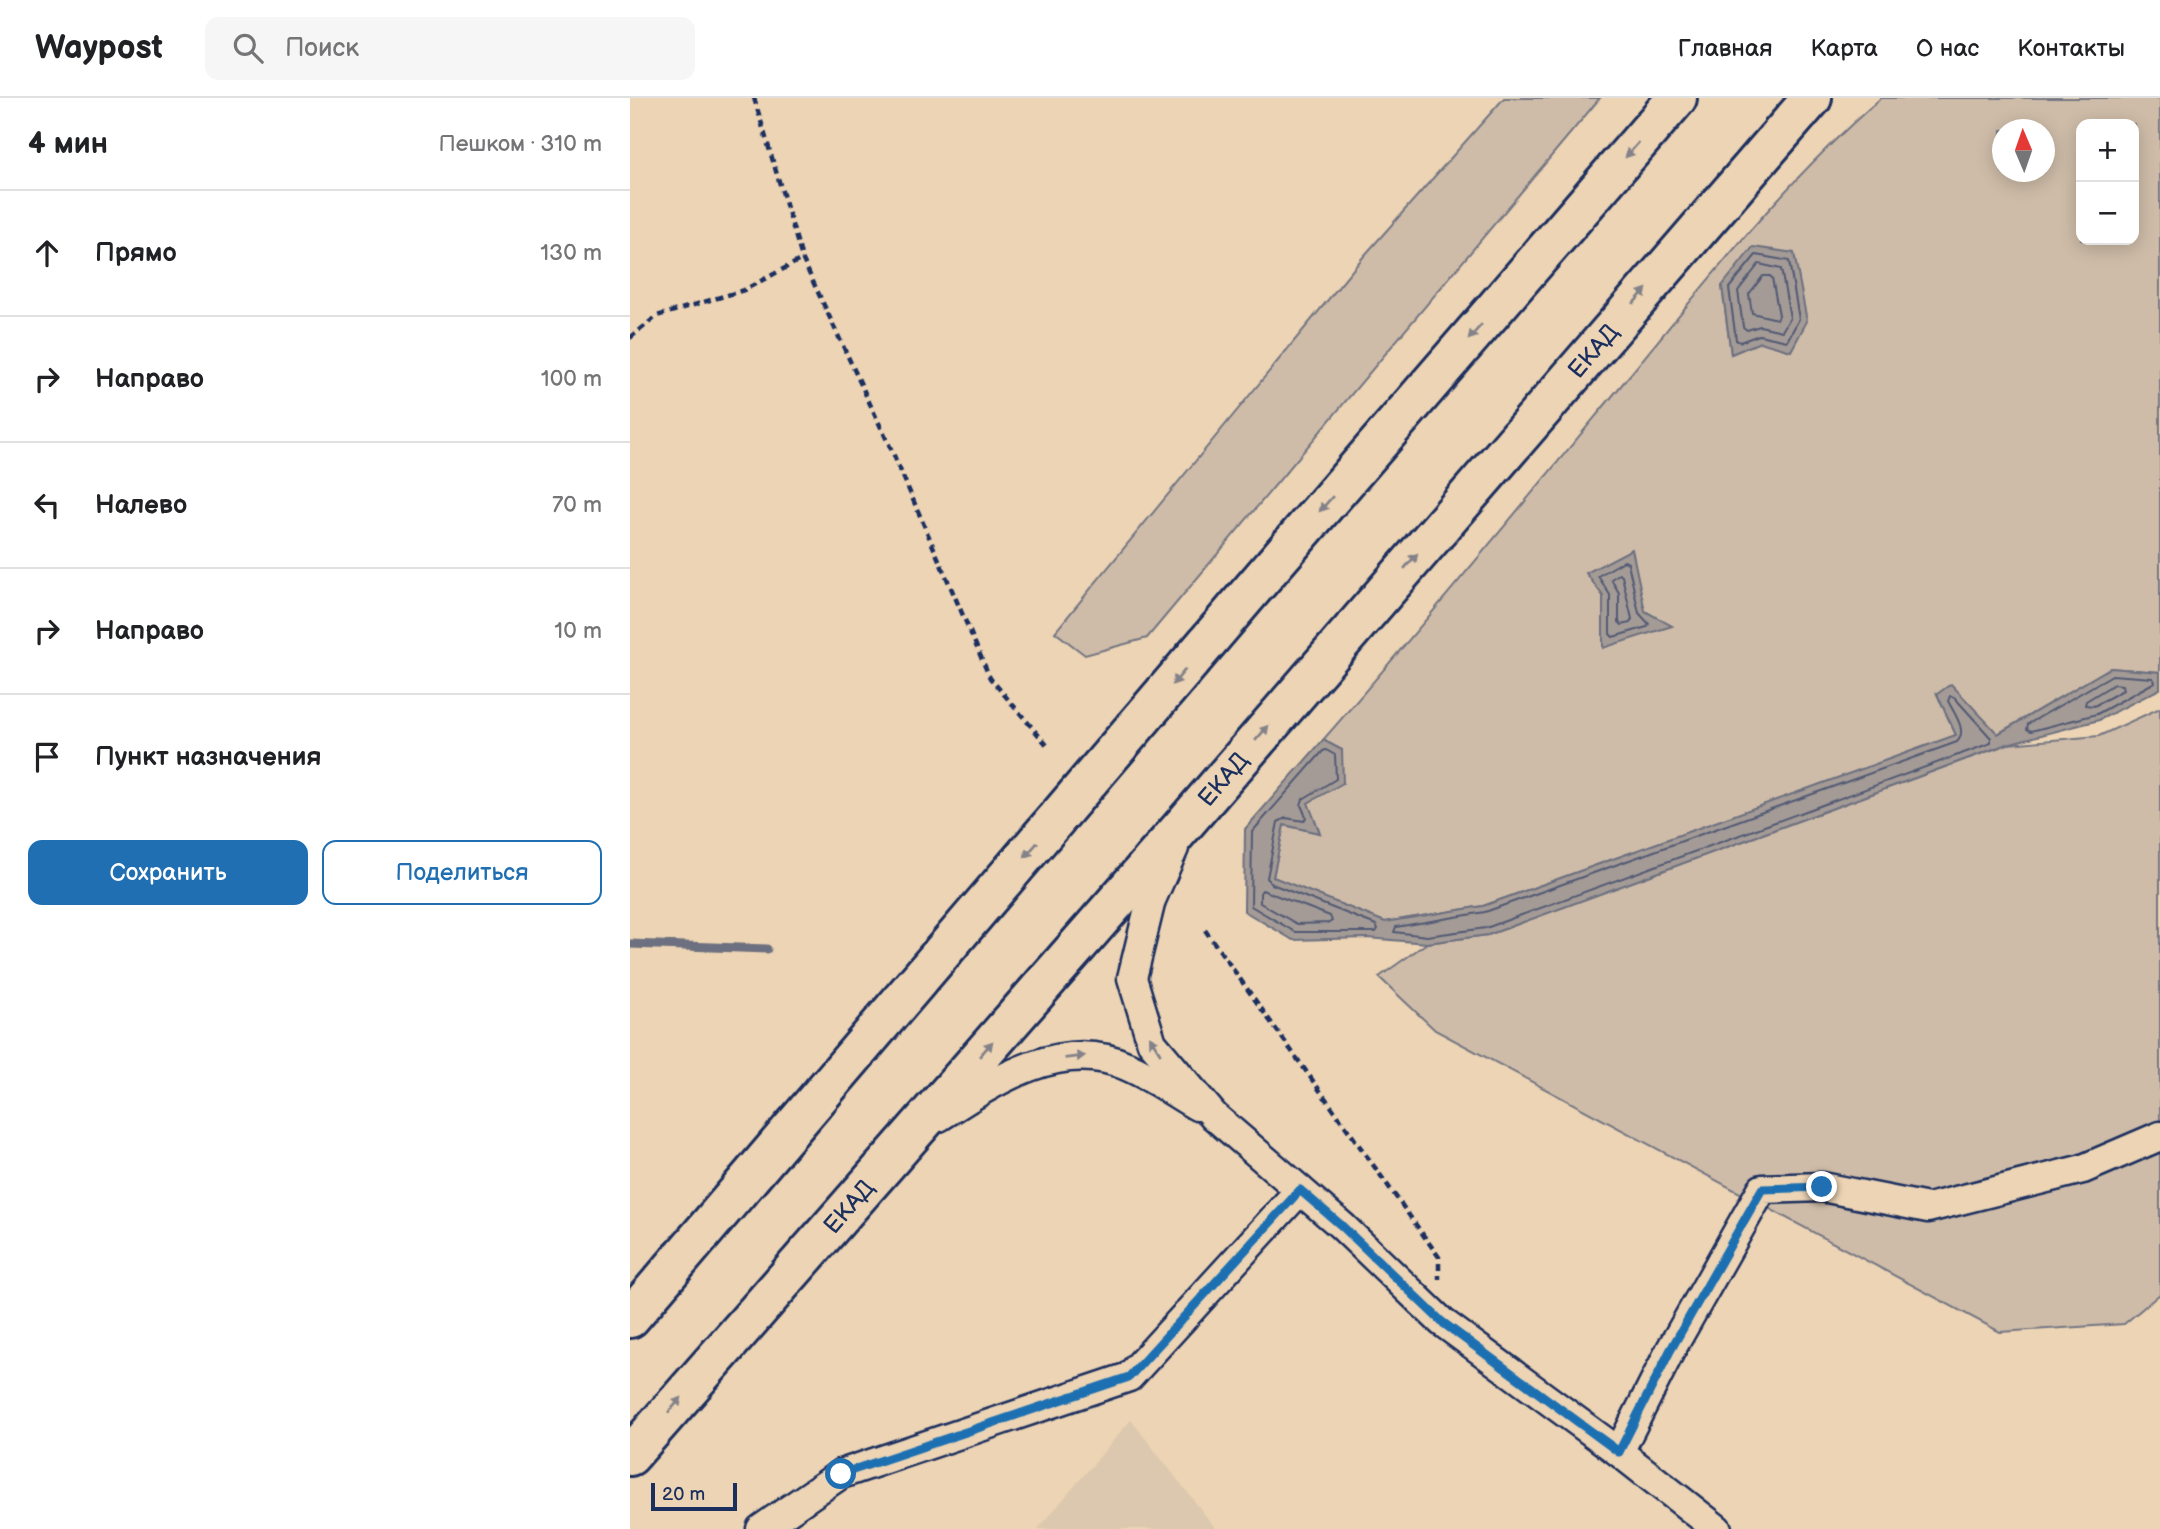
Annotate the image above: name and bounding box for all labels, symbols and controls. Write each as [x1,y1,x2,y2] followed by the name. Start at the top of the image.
[205,17,695,80] search box
[35,28,163,68] text: Waypost
[229,29,267,67] icon: search
[285,33,359,64] text: Поиск
[1678,34,1772,63] text: Главная
[1810,34,1878,63] text: Карта
[1916,34,1979,63] text: О нас
[2017,34,2125,63] text: Контакты
[1992,119,2055,182] north arrow
[2076,119,2139,245] map controls
[2076,119,2139,182] button: +
[28,126,108,162] text: 4 мин
[438,130,602,158] text: Пешком · 310 m
[1625,141,1640,158] one-way arrow
[2076,182,2139,245] button: −
[28,234,66,272] icon: ahead
[95,238,177,269] text: Прямо
[540,239,602,267] text: 130 m
[1632,288,1647,305] one-way arrow
[1562,318,1625,384] street label: ЕКАД
[1468,323,1483,340] one-way arrow
[28,360,66,398] icon: right
[95,364,204,395] text: Направо
[541,365,602,393] text: 100 m
[28,486,66,524] icon: left
[95,490,187,521] text: Налево
[552,491,602,519] text: 70 m
[1319,495,1334,512] one-way arrow
[1403,552,1419,570] one-way arrow
[28,612,66,650] icon: right
[95,616,204,647] text: Направо
[554,617,602,645] text: 10 m
[1171,668,1187,686] one-way arrow
[1254,724,1270,742] one-way arrow
[28,738,66,776] icon: arrive
[95,742,321,773] text: Пункт назначения
[1192,746,1255,813] street label: ЕКАД
[28,840,308,905] button: Сохранить
[322,840,602,905] button: Поделиться
[1023,841,1039,859] one-way arrow
[1149,1035,1162,1055] one-way arrow
[978,1040,994,1058] one-way arrow
[1064,1052,1086,1063] one-way arrow
[1806,1171,1837,1202] route end
[818,1174,881,1240] street label: ЕКАД
[667,1396,682,1413] one-way arrow
[825,1458,856,1489] route start
[651,1480,737,1512] scale bar
[662,1483,705,1506] text: 20 m

